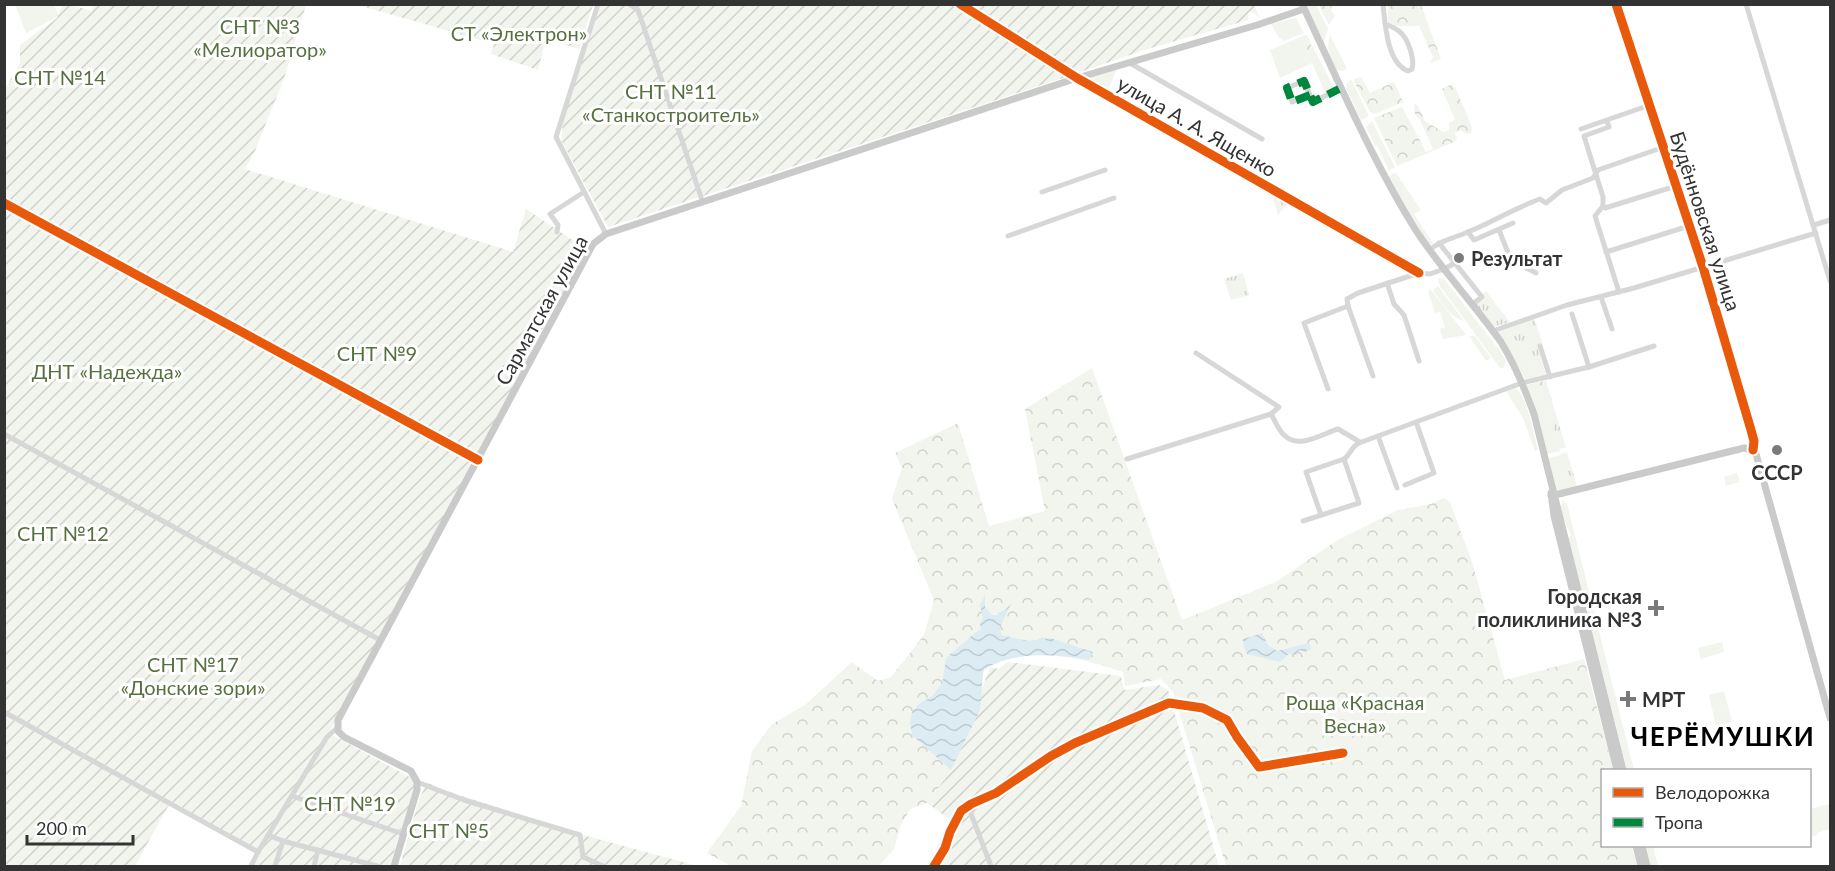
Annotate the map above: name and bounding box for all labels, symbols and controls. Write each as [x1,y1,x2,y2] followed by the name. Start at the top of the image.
[193,14,327,61] park label: СНТ №3 «Мелиоратор»
[451,21,587,45] park label: СТ «Электрон»
[14,65,106,89] park label: СНТ №14
[1113,71,1281,181] street label: улица А. А. Ященко
[582,79,760,126] park label: СНТ №11 «Станкостроитель»
[1666,128,1746,314] street label: Будённовская улица
[490,231,592,389] street label: Сарматская улица
[1471,246,1563,270] place label: Результат
[1452,251,1466,265] marker: Результат
[337,341,417,365] park label: СНТ №9
[32,359,182,383] park label: ДНТ «Надежда»
[1770,443,1784,457] marker: СССР
[1751,460,1803,484] place label: СССР
[17,521,109,545] park label: СНТ №12
[1477,584,1642,631] place label: Городская поликлиника №3
[1647,599,1665,617] marker: Городская поликлиника №3
[120,652,266,699] park label: СНТ №17 «Донские зори»
[1642,687,1685,711] place label: МРТ
[1286,690,1424,737] park label: Роща «Красная Весна»
[1619,690,1637,708] marker: МРТ
[1631,720,1815,752] district label: ЧЕРЁМУШКИ
[1601,769,1811,847] legend
[1655,781,1770,803] text: Велодорожка
[304,791,396,815] park label: СНТ №19
[27,808,134,846] scale bar
[1655,811,1703,833] text: Тропа
[36,817,87,839] text: 200 m
[409,818,489,842] park label: СНТ №5

